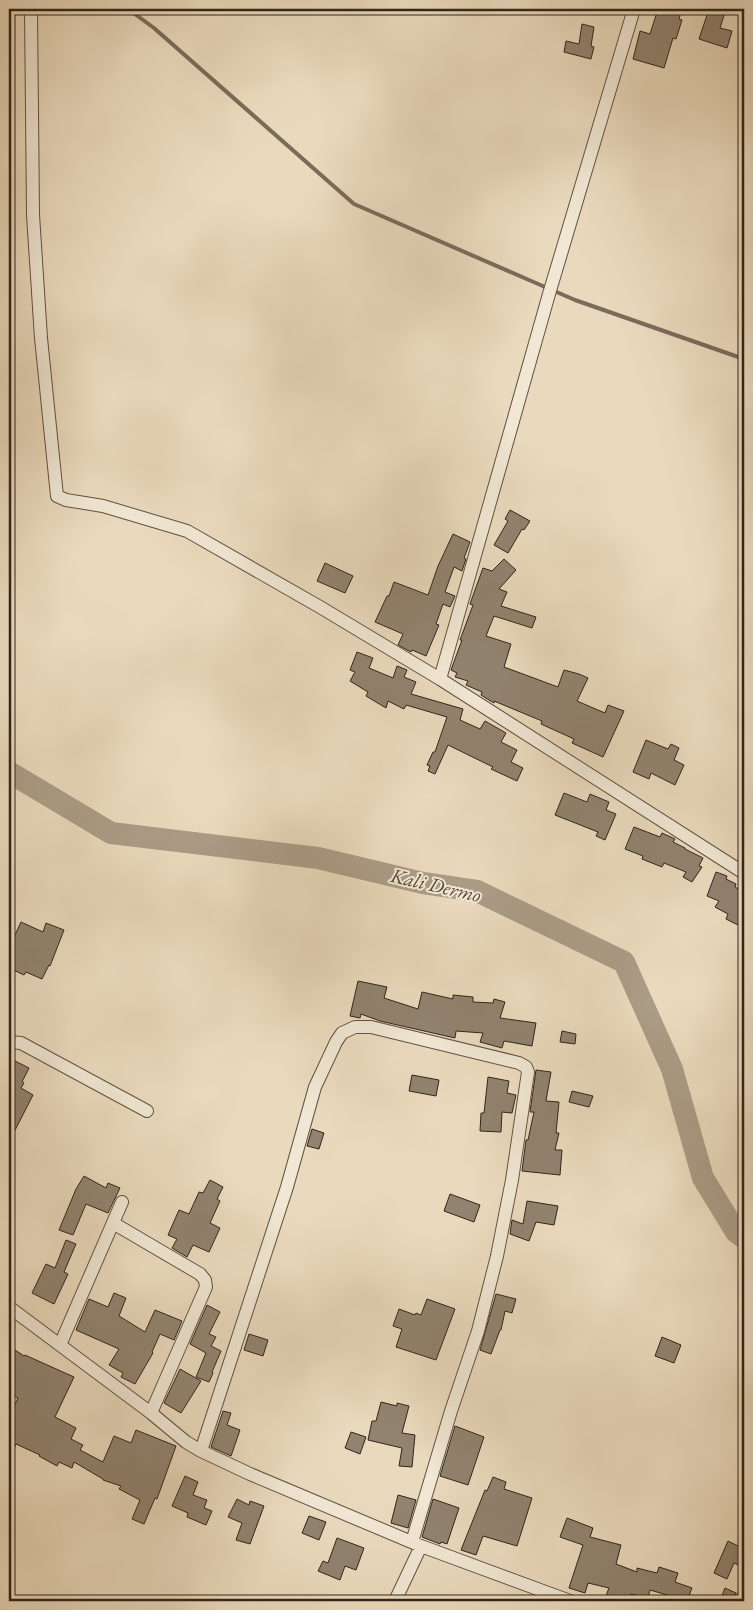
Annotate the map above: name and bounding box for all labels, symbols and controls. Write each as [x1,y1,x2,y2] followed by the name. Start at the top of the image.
[387,862,484,908] water label: Kali Dermo

